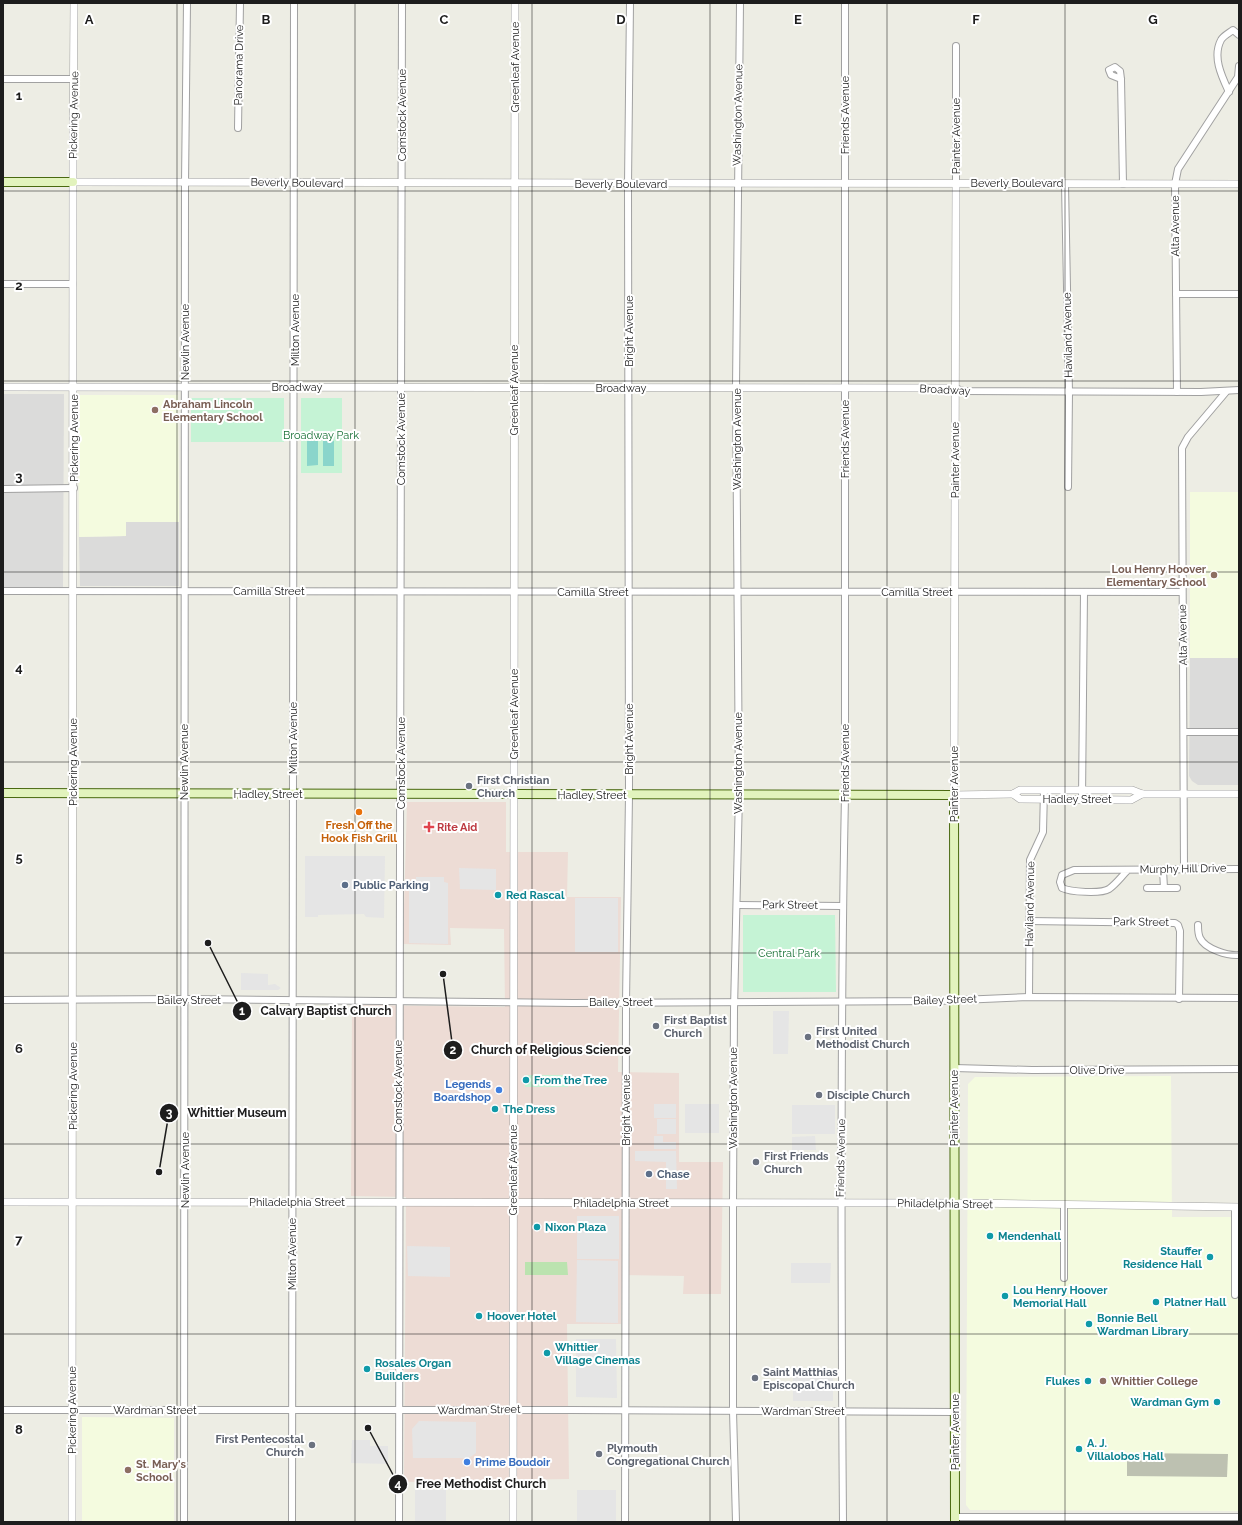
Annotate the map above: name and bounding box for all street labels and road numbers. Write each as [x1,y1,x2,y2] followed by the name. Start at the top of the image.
[509,21,522,112] street label: Greenleaf Avenue
[232,24,246,105] street label: Panorama Drive
[731,63,745,166] street label: Washington Avenue
[396,68,409,161] street label: Comstock Avenue
[67,70,81,159] street label: Pickering Avenue
[839,75,852,154] street label: Friends Avenue
[950,97,963,174] street label: Painter Avenue
[250,176,344,190] street label: Beverly Boulevard
[971,177,1064,190] street label: Beverly Boulevard
[575,178,668,191] street label: Beverly Boulevard
[1169,195,1182,257] street label: Alta Avenue
[1061,292,1075,378] street label: Haviland Avenue
[289,293,302,366] street label: Milton Avenue
[623,295,636,367] street label: Bright Avenue
[179,303,192,380] street label: Newlin Avenue
[508,344,521,435] street label: Greenleaf Avenue
[272,381,323,394] street label: Broadway
[596,382,647,395] street label: Broadway
[919,382,971,398] street label: Broadway
[731,388,744,490] street label: Washington Avenue
[395,392,408,485] street label: Comstock Avenue
[68,394,81,482] street label: Pickering Avenue
[839,399,852,478] street label: Friends Avenue
[949,421,962,498] street label: Painter Avenue
[233,585,305,598] street label: Camilla Street
[557,586,629,599] street label: Camilla Street
[881,586,953,599] street label: Camilla Street
[1176,604,1190,666] street label: Alta Avenue
[508,668,521,759] street label: Greenleaf Avenue
[287,701,300,774] street label: Milton Avenue
[623,703,636,775] street label: Bright Avenue
[732,712,745,814] street label: Washington Avenue
[395,716,408,809] street label: Comstock Avenue
[67,718,80,806] street label: Pickering Avenue
[178,723,191,800] street label: Newlin Avenue
[839,723,852,802] street label: Friends Avenue
[948,745,961,822] street label: Painter Avenue
[233,788,303,801] street label: Hadley Street
[557,789,627,802] street label: Hadley Street
[1042,793,1112,806] street label: Hadley Street
[1023,861,1037,947] street label: Haviland Avenue
[1139,862,1227,876] street label: Murphy Hill Drive
[762,898,818,912] street label: Park Street
[1113,915,1169,929] street label: Park Street
[913,992,978,1008] street label: Bailey Street
[157,994,221,1007] street label: Bailey Street
[589,996,653,1009] street label: Bailey Street
[392,1039,405,1132] street label: Comstock Avenue
[67,1042,80,1130] street label: Pickering Avenue
[727,1047,740,1149] street label: Washington Avenue
[1070,1064,1125,1077] street label: Olive Drive
[948,1069,961,1146] street label: Painter Avenue
[620,1074,633,1146] street label: Bright Avenue
[834,1118,848,1197] street label: Friends Avenue
[507,1124,520,1215] street label: Greenleaf Avenue
[179,1131,192,1208] street label: Newlin Avenue
[249,1196,345,1209] street label: Philadelphia Street
[573,1197,669,1210] street label: Philadelphia Street
[897,1197,993,1211] street label: Philadelphia Street
[286,1217,299,1290] street label: Milton Avenue
[66,1366,79,1454] street label: Pickering Avenue
[949,1393,962,1470] street label: Painter Avenue
[437,1403,521,1417] street label: Wardman Street
[113,1404,197,1417] street label: Wardman Street
[761,1405,845,1418] street label: Wardman Street

